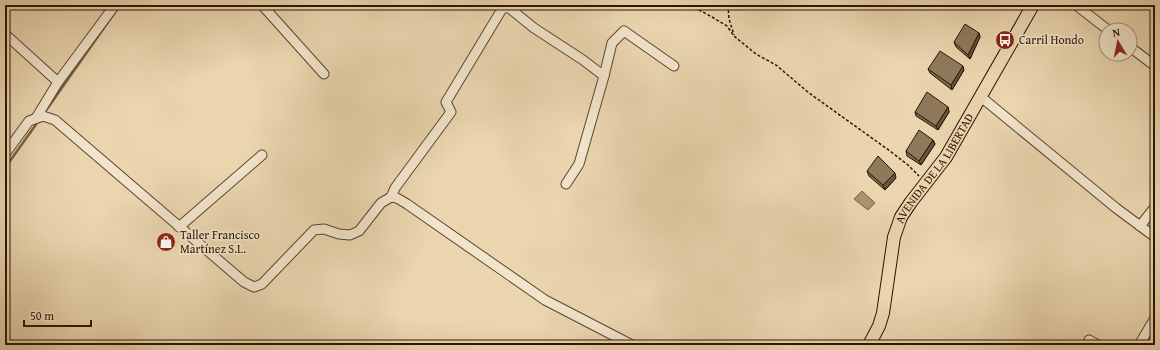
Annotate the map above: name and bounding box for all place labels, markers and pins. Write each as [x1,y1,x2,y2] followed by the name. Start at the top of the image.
[994,29,1016,51] bus stop icon: Carril Hondo
[1019,31,1084,48] place label: Carril Hondo
[180,226,260,257] place label: Taller Francisco Martínez S.L.
[155,231,177,253] shop icon: Taller Francisco Martínez S.L.

